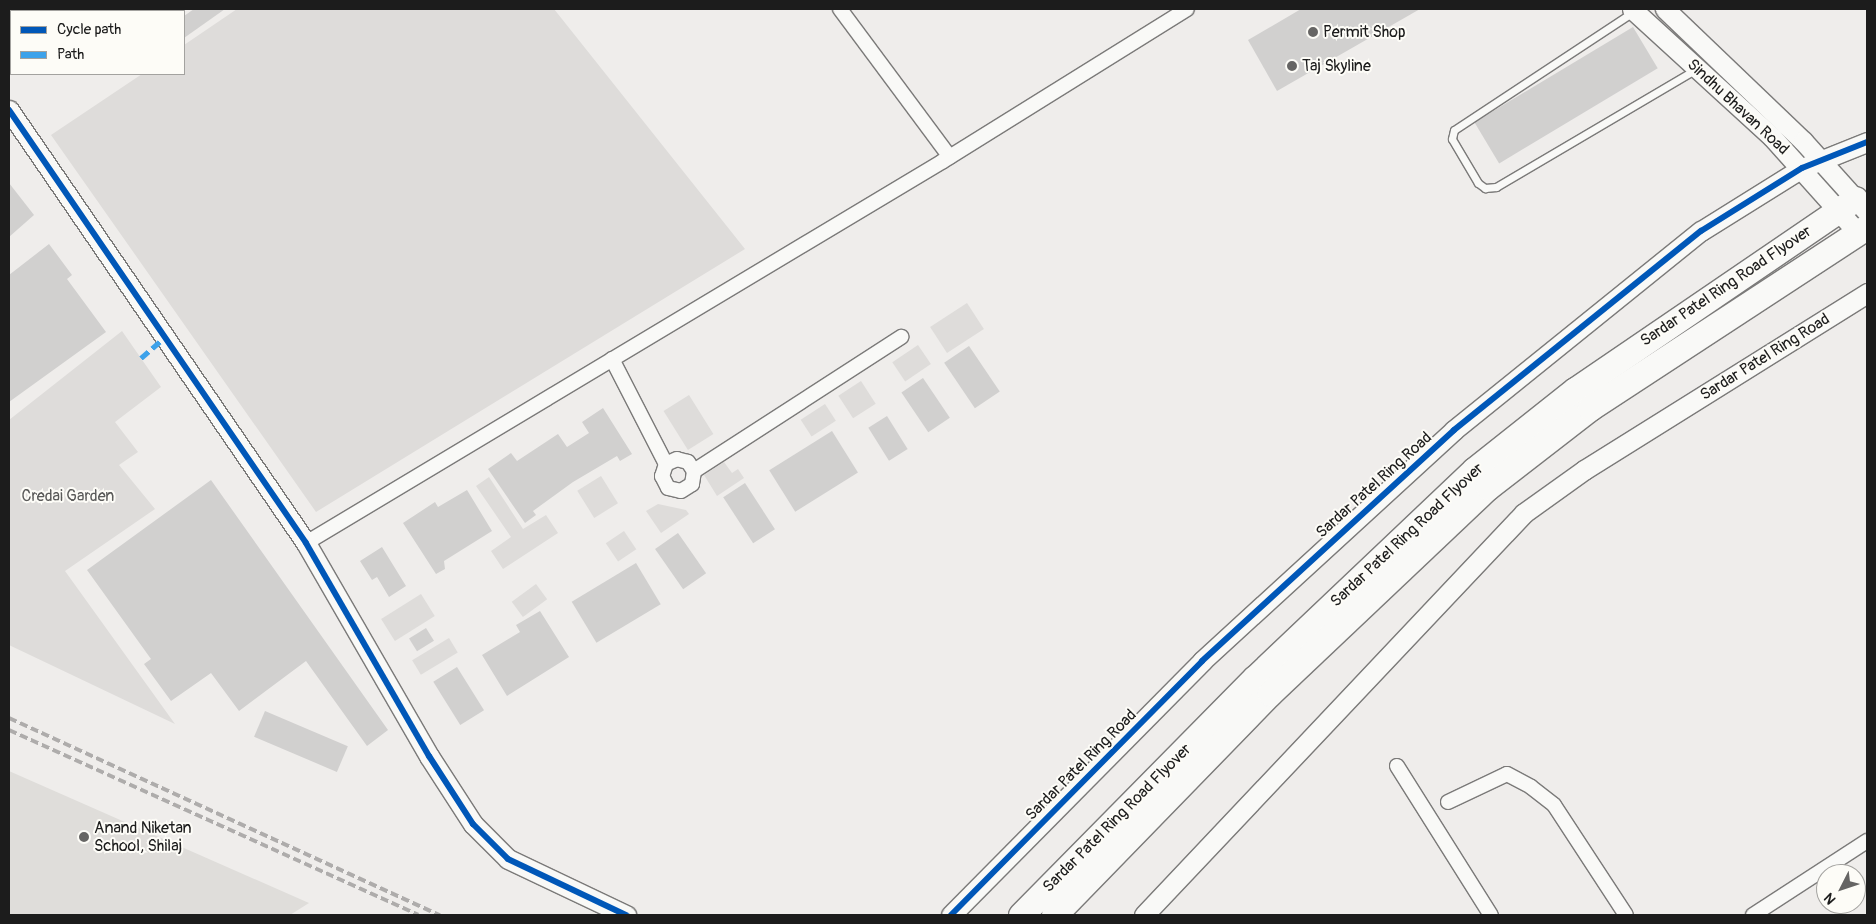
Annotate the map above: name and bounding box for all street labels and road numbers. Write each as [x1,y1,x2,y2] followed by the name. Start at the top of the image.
[1683,55,1793,159] street label: Sindhu Bhavan Road
[1637,222,1815,350] street label: Sardar Patel Ring Road Flyover
[1697,309,1833,405] street label: Sardar Patel Ring Road
[1312,428,1436,542] street label: Sardar Patel Ring Road
[1327,459,1487,611] street label: Sardar Patel Ring Road Flyover
[1022,706,1140,824] street label: Sardar Patel Ring Road
[1039,740,1195,896] street label: Sardar Patel Ring Road Flyover

